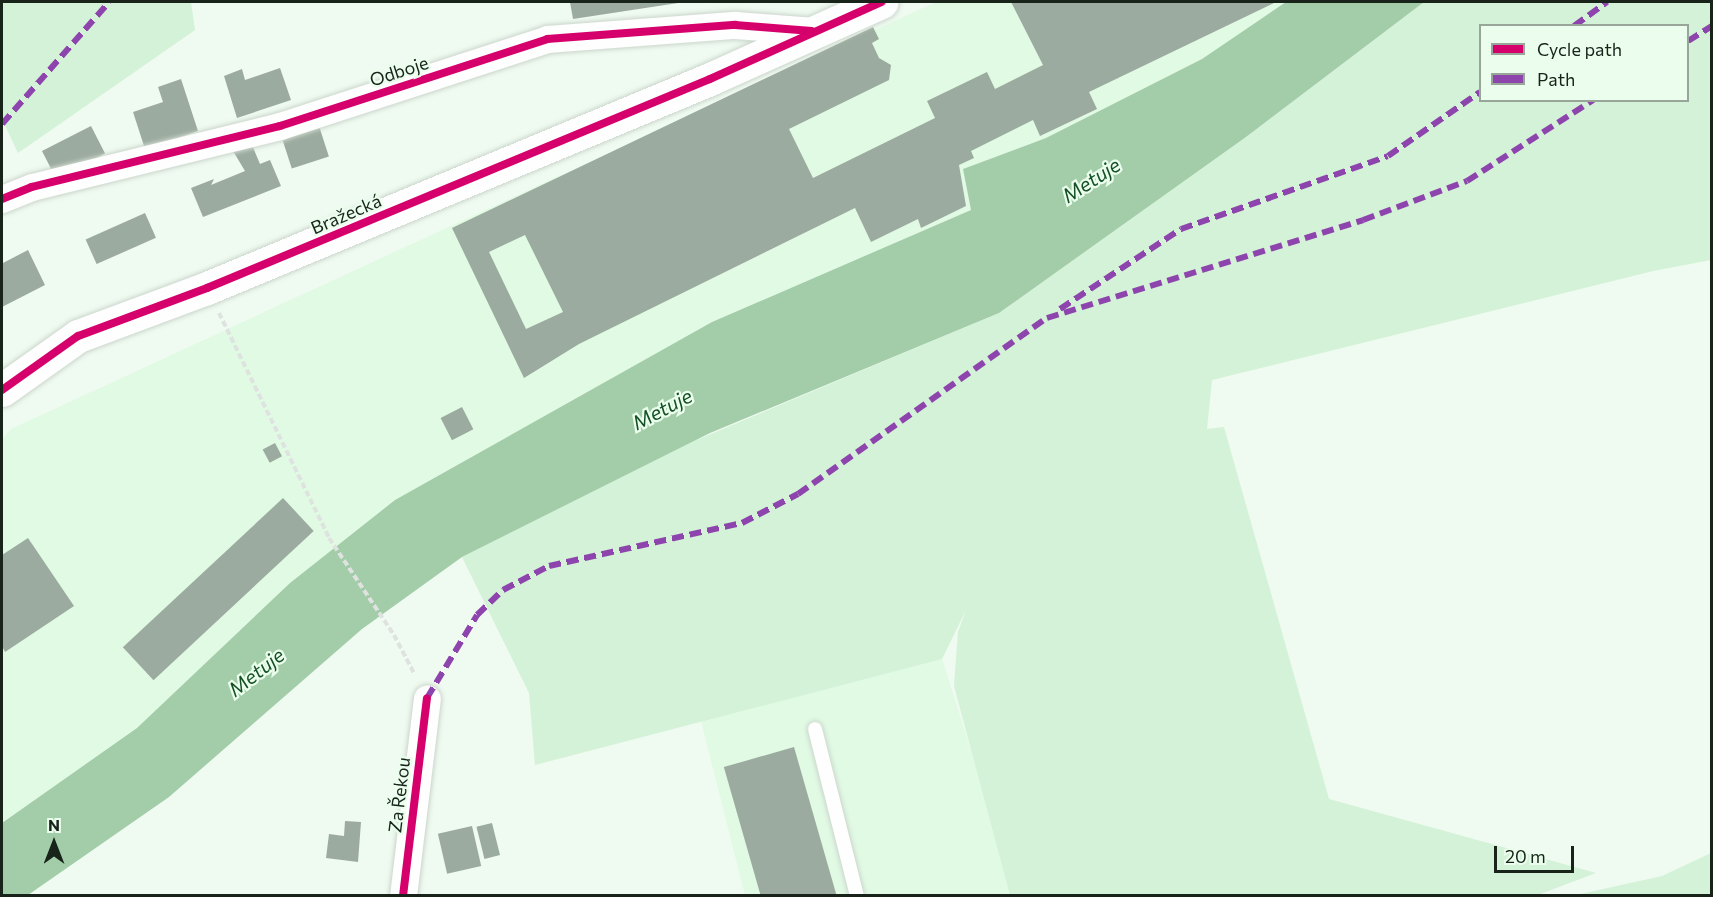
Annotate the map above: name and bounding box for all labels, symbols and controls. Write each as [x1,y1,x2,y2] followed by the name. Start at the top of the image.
[1479,24,1689,102] legend
[1537,38,1622,60] text: Cycle path
[367,51,431,91] street label: Odboje
[1537,68,1575,90] text: Path
[1057,152,1125,208] water label: Metuje
[308,190,384,238] street label: Bražecká
[628,383,696,435] water label: Metuje
[223,643,289,701] water label: Metuje
[384,756,414,834] street label: Za Řekou
[24,813,84,873] north arrow
[48,815,60,834] text: N
[1497,834,1576,872] scale bar
[1505,845,1546,867] text: 20 m

